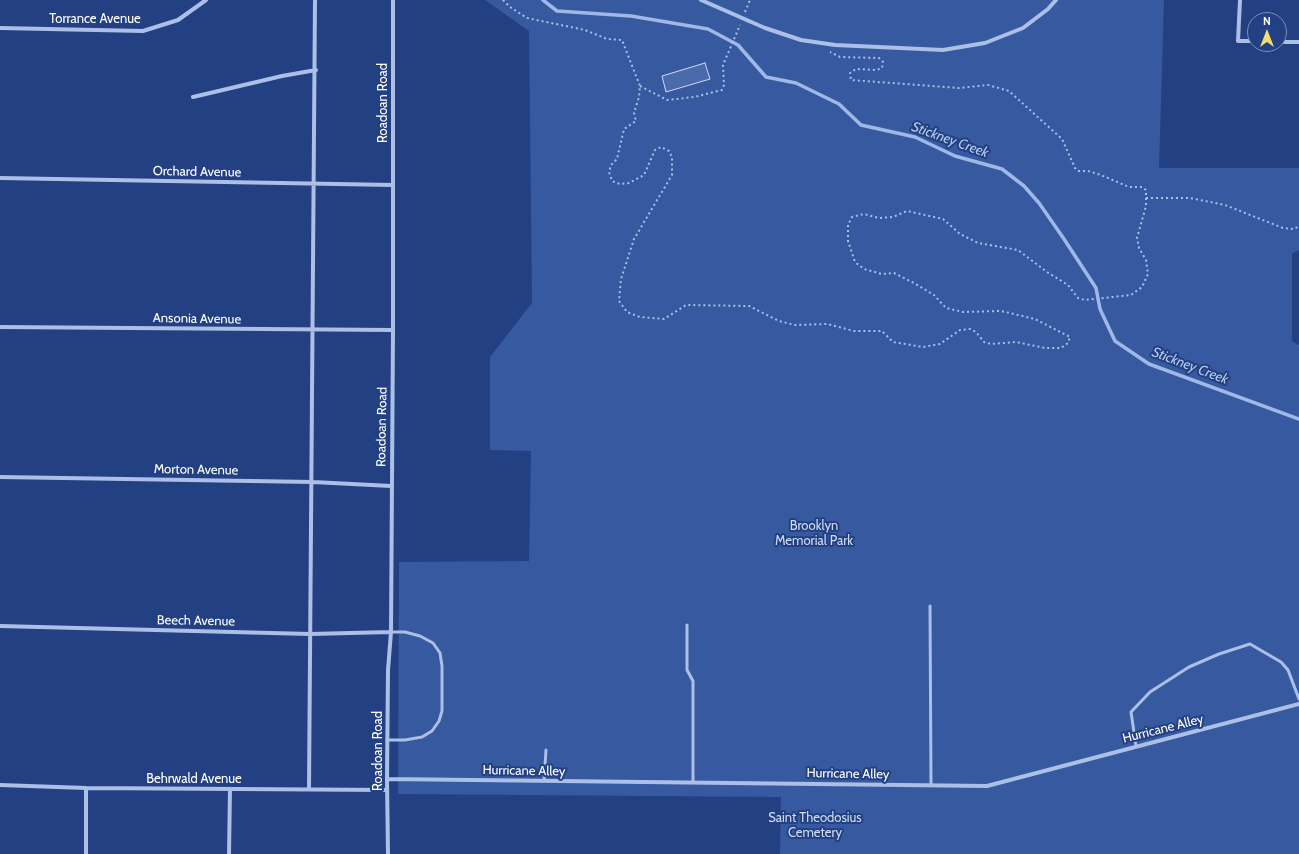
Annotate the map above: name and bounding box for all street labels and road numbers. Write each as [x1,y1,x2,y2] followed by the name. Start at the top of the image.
[49,11,141,27] street label: Torrance Avenue
[375,63,391,143] street label: Roadoan Road
[153,163,241,181] street label: Orchard Avenue
[153,310,241,328] street label: Ansonia Avenue
[374,387,390,467] street label: Roadoan Road
[154,461,238,479] street label: Morton Avenue
[157,613,235,629] street label: Beech Avenue
[370,711,386,791] street label: Roadoan Road
[1121,711,1205,747] street label: Hurricane Alley
[482,762,566,780] street label: Hurricane Alley
[806,765,890,783] street label: Hurricane Alley
[146,771,242,787] street label: Behrwald Avenue

